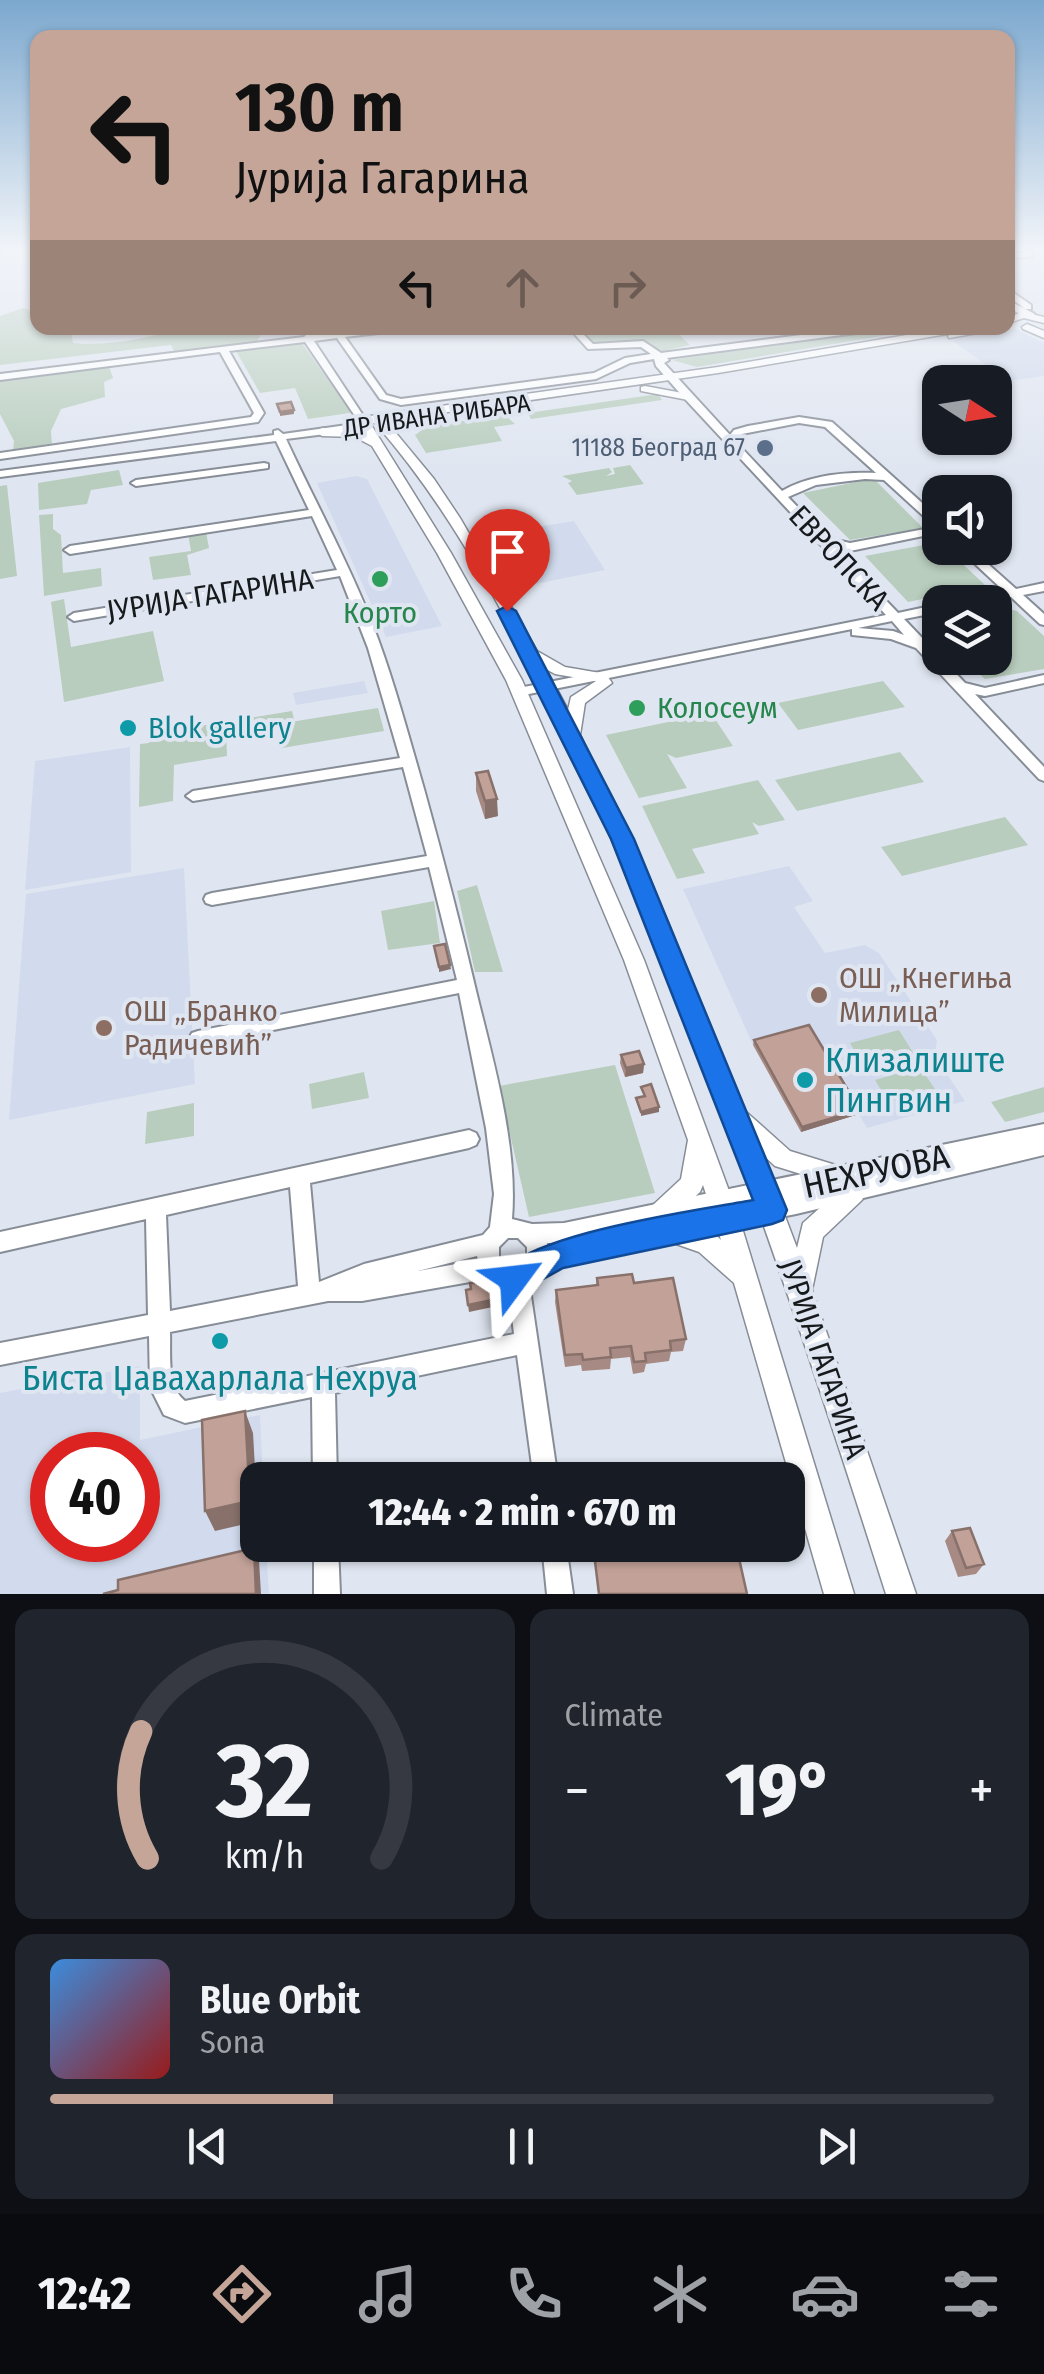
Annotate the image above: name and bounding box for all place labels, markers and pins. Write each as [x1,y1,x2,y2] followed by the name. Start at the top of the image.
[571,433,745,463] place label: 11188 Београд 67
[754,437,776,459] marker: 11188 Београд 67
[465,509,550,612] pin
[369,568,391,590] marker: Корто
[343,595,417,631] place label: Корто
[657,690,778,726] place label: Колосеум
[626,697,648,719] marker: Колосеум
[148,710,292,746] place label: Blok gallery
[117,717,139,739] marker: Blok gallery
[839,960,1012,1030] place label: ОШ „Кнегиња Милица”
[808,984,830,1006] marker: ОШ „Кнегиња Милица”
[124,993,278,1063] place label: ОШ „Бранко Радичевић”
[93,1017,115,1039] marker: ОШ „Бранко Радичевић”
[825,1039,1005,1121] place label: Клизалиште Пингвин
[794,1069,816,1091] marker: Клизалиште Пингвин
[209,1330,231,1352] marker: Биста Џавахарлала Нехруа
[22,1357,418,1399] place label: Биста Џавахарлала Нехруа

